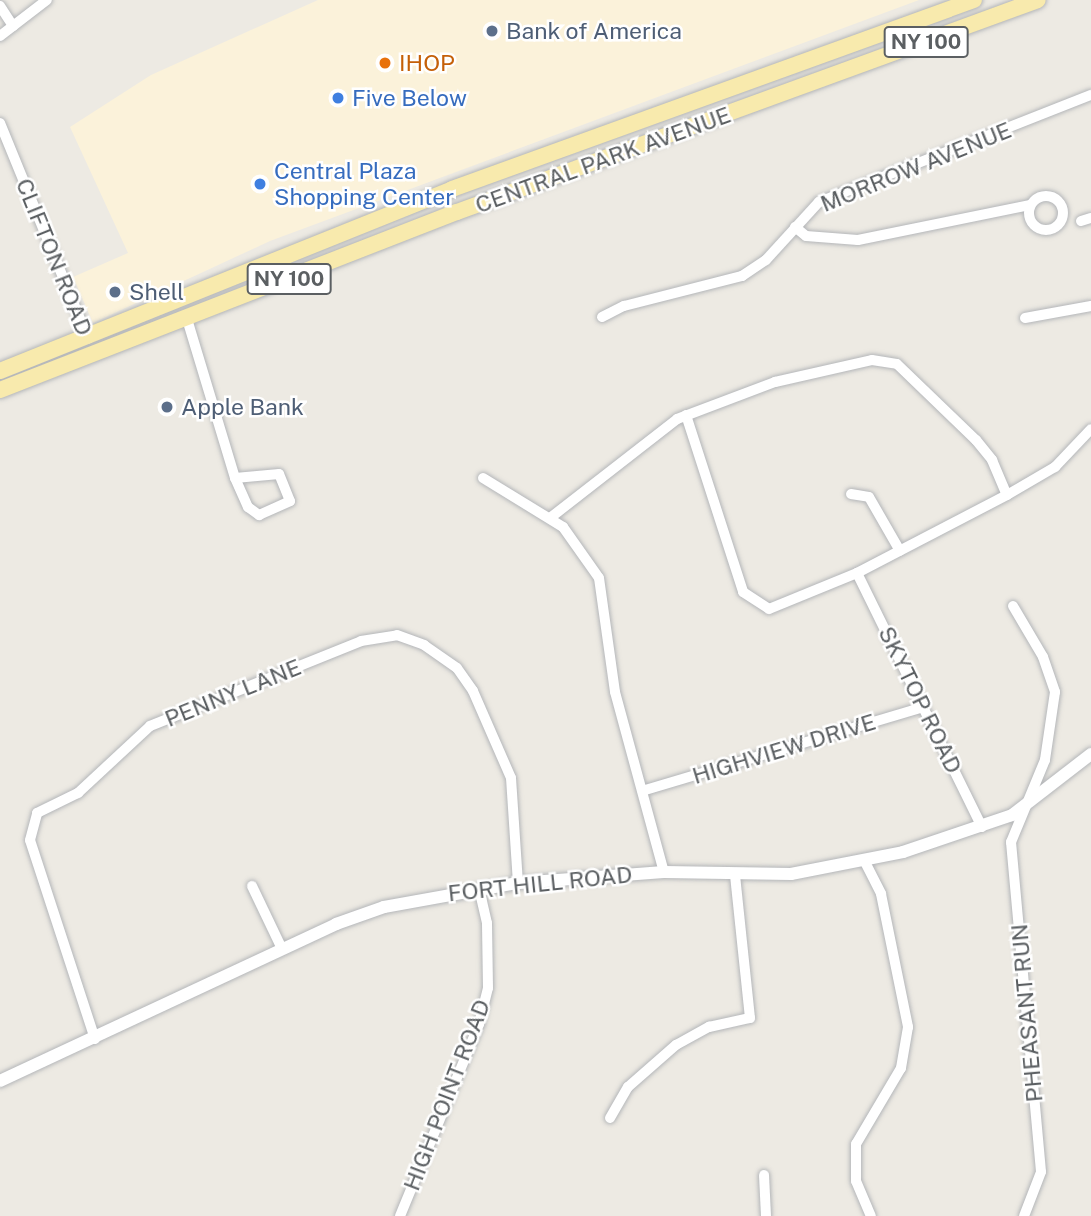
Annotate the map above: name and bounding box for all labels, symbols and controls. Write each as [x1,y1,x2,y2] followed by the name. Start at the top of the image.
[506,17,682,45] place label: Bank of America
[484,23,500,39] marker: Bank of America
[882,24,970,60] road number: NY 100
[399,49,455,77] place label: IHOP
[377,55,393,71] marker: IHOP
[352,84,467,112] place label: Five Below
[330,90,346,106] marker: Five Below
[472,101,734,219] street label: CENTRAL PARK AVENUE
[817,116,1015,218] street label: MORROW AVENUE
[274,157,454,211] place label: Central Plaza Shopping Center
[10,174,98,340] street label: CLIFTON ROAD
[252,176,268,192] marker: Central Plaza Shopping Center
[245,262,333,296] road number: NY 100
[129,278,184,306] place label: Shell
[107,284,123,300] marker: Shell
[181,393,304,421] place label: Apple Bank
[159,399,175,415] marker: Apple Bank
[872,622,968,778] street label: SKYTOP ROAD
[161,653,305,733] street label: PENNY LANE
[689,708,879,790] street label: HIGHVIEW DRIVE
[447,861,633,907] street label: FORT HILL ROAD
[1005,923,1049,1103] street label: PHEASANT RUN
[398,995,496,1195] street label: HIGH POINT ROAD

